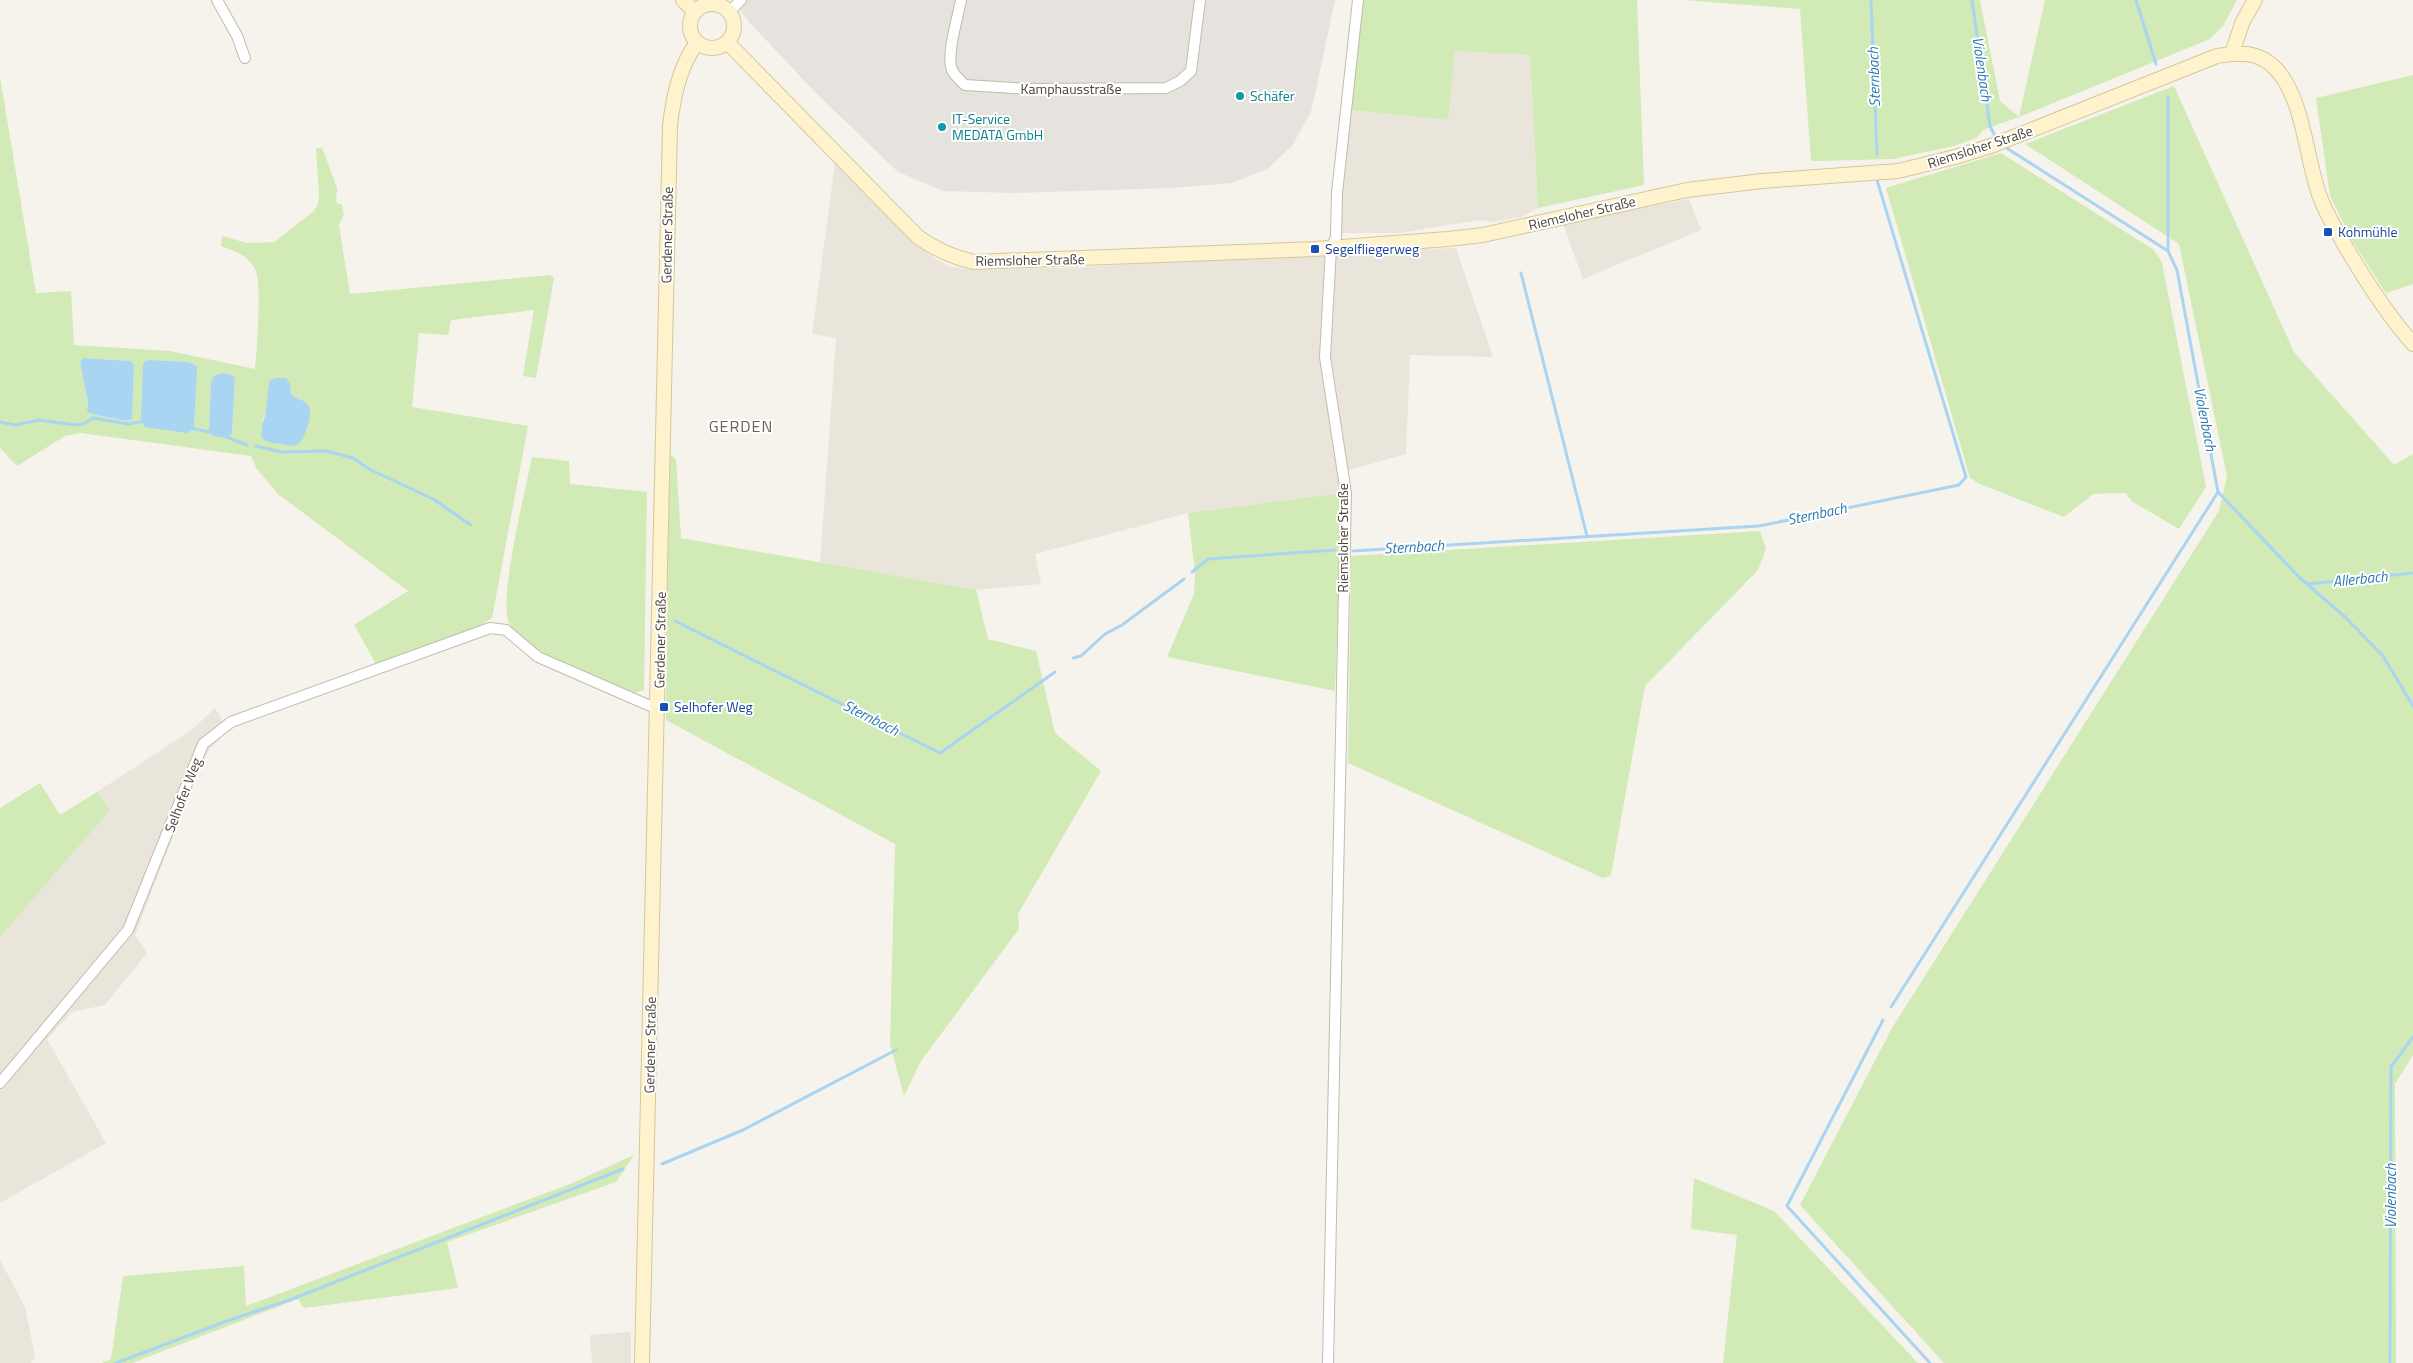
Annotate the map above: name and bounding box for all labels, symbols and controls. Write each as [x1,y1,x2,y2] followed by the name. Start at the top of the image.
[1967,35,1998,103] water label: Violenbach
[1861,46,1886,107] water label: Sternbach
[1021,78,1121,99] street label: Kamphausstraße
[1250,85,1295,106] place label: Schäfer
[1234,90,1246,102] marker: Schäfer
[952,108,1043,145] place label: IT-Service MEDATA GmbH
[1925,120,2035,173] street label: Riemsloher Straße
[936,121,948,133] marker: IT-Service MEDATA GmbH
[655,186,678,284] street label: Gerdener Straße
[1526,190,1638,235] street label: Riemsloher Straße
[2338,221,2398,242] place label: Kohmühle
[2322,226,2334,238] marker: Kohmühle
[1325,238,1419,259] place label: Segelfliegerweg
[1309,243,1321,255] marker: Segelfliegerweg
[975,248,1085,271] street label: Riemsloher Straße
[2188,385,2223,453] water label: Violenbach
[709,414,773,438] district label: GERDEN
[1332,483,1353,593] street label: Riemsloher Straße
[1785,496,1849,531] water label: Sternbach
[1383,533,1445,560] water label: Sternbach
[2331,564,2389,593] water label: Allerbach
[648,591,671,689] street label: Gerdener Straße
[839,694,904,742] water label: Sternbach
[674,696,753,717] place label: Selhofer Weg
[658,701,670,713] marker: Selhofer Weg
[159,754,206,835] street label: Selhofer Weg
[638,996,661,1094] street label: Gerdener Straße
[2379,1163,2402,1228] water label: Violenbach

